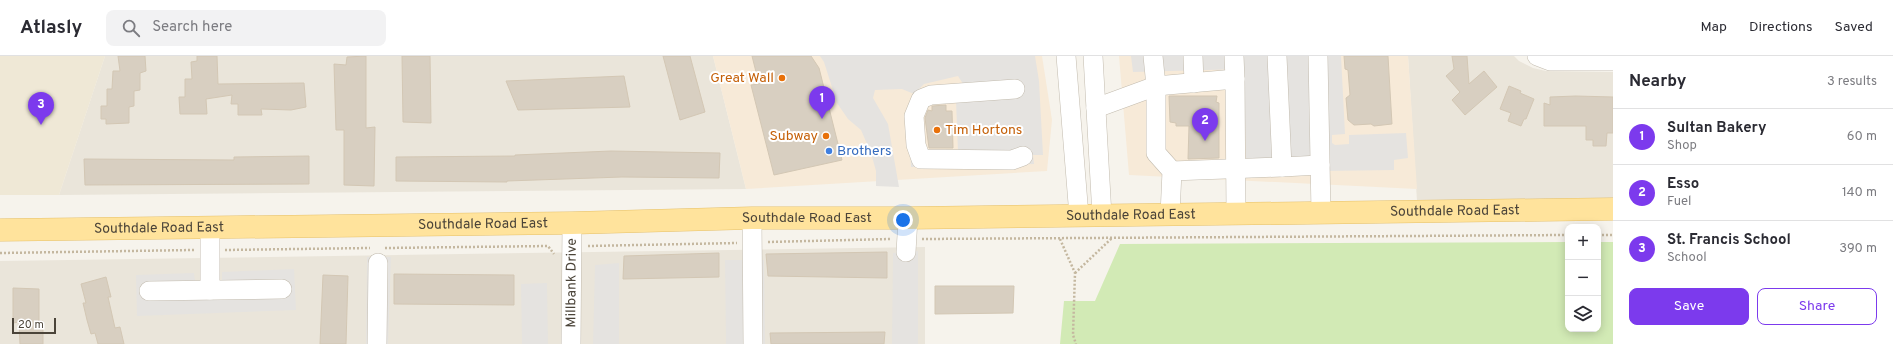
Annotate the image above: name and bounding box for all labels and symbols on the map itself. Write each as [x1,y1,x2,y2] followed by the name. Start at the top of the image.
[710,70,774,87] place label: Great Wall
[777,73,787,83] marker: Great Wall
[809,86,835,119] pin: 1
[28,92,54,125] pin: 3
[1192,108,1218,141] pin: 2
[945,122,1022,139] place label: Tim Hortons
[932,125,942,135] marker: Tim Hortons
[769,128,818,145] place label: Subway
[821,131,831,141] marker: Subway
[837,143,892,160] place label: Brothers
[824,146,834,156] marker: Brothers
[1390,202,1520,220] street label: Southdale Road East
[1066,206,1196,224] street label: Southdale Road East
[742,210,872,227] street label: Southdale Road East
[893,210,913,230] your location
[418,215,548,233] street label: Southdale Road East
[94,219,224,237] street label: Southdale Road East
[563,238,580,328] street label: Millbank Drive
[12,316,56,335] scale bar

